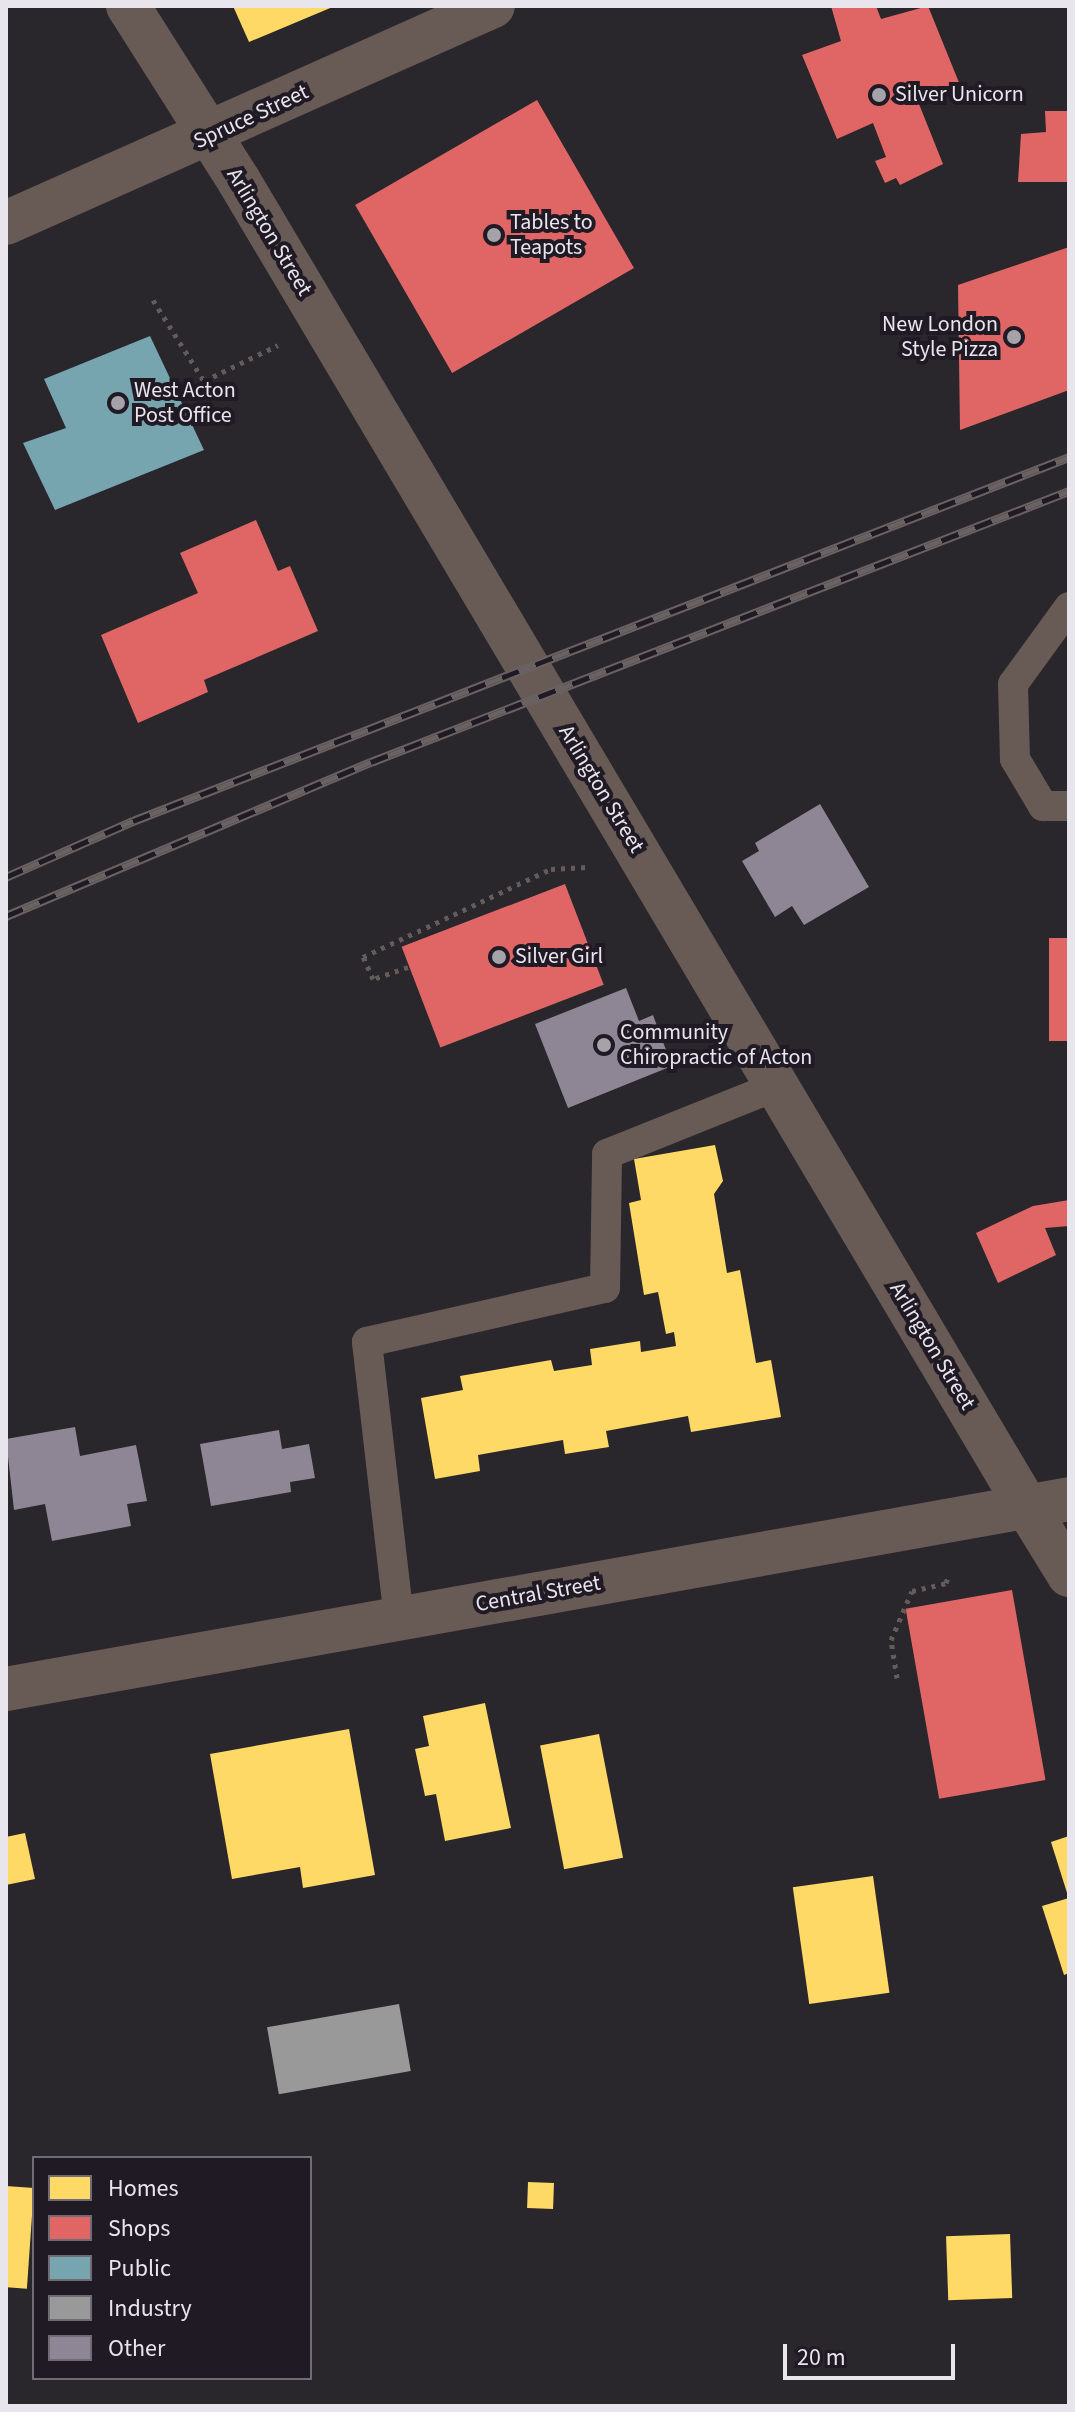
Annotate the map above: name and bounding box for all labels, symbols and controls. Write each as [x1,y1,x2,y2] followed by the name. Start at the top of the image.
[189,79,313,155] street label: Spruce Street
[895,82,1024,108] place label: Silver Unicorn
[870,86,888,104] marker: Silver Unicorn
[221,163,317,301] street label: Arlington Street
[510,209,593,260] place label: Tables to Teapots
[485,226,503,244] marker: Tables to Teapots
[882,311,998,362] place label: New London Style Pizza
[1005,328,1023,346] marker: New London Style Pizza
[134,377,236,428] place label: West Acton Post Office
[109,394,127,412] marker: West Acton Post Office
[553,720,649,858] street label: Arlington Street
[515,944,603,970] place label: Silver Girl
[490,948,508,966] marker: Silver Girl
[620,1019,812,1070] place label: Community Chiropractic of Acton
[595,1036,613,1054] marker: Community Chiropractic of Acton
[884,1277,980,1415] street label: Arlington Street
[474,1570,602,1618] street label: Central Street
[32,2156,312,2380] legend
[108,2171,179,2206] text: Homes
[108,2211,170,2246] text: Shops
[108,2251,171,2286] text: Public
[108,2291,192,2326] text: Industry
[787,2328,959,2378] scale bar
[108,2331,165,2366] text: Other
[797,2340,846,2375] text: 20 m

